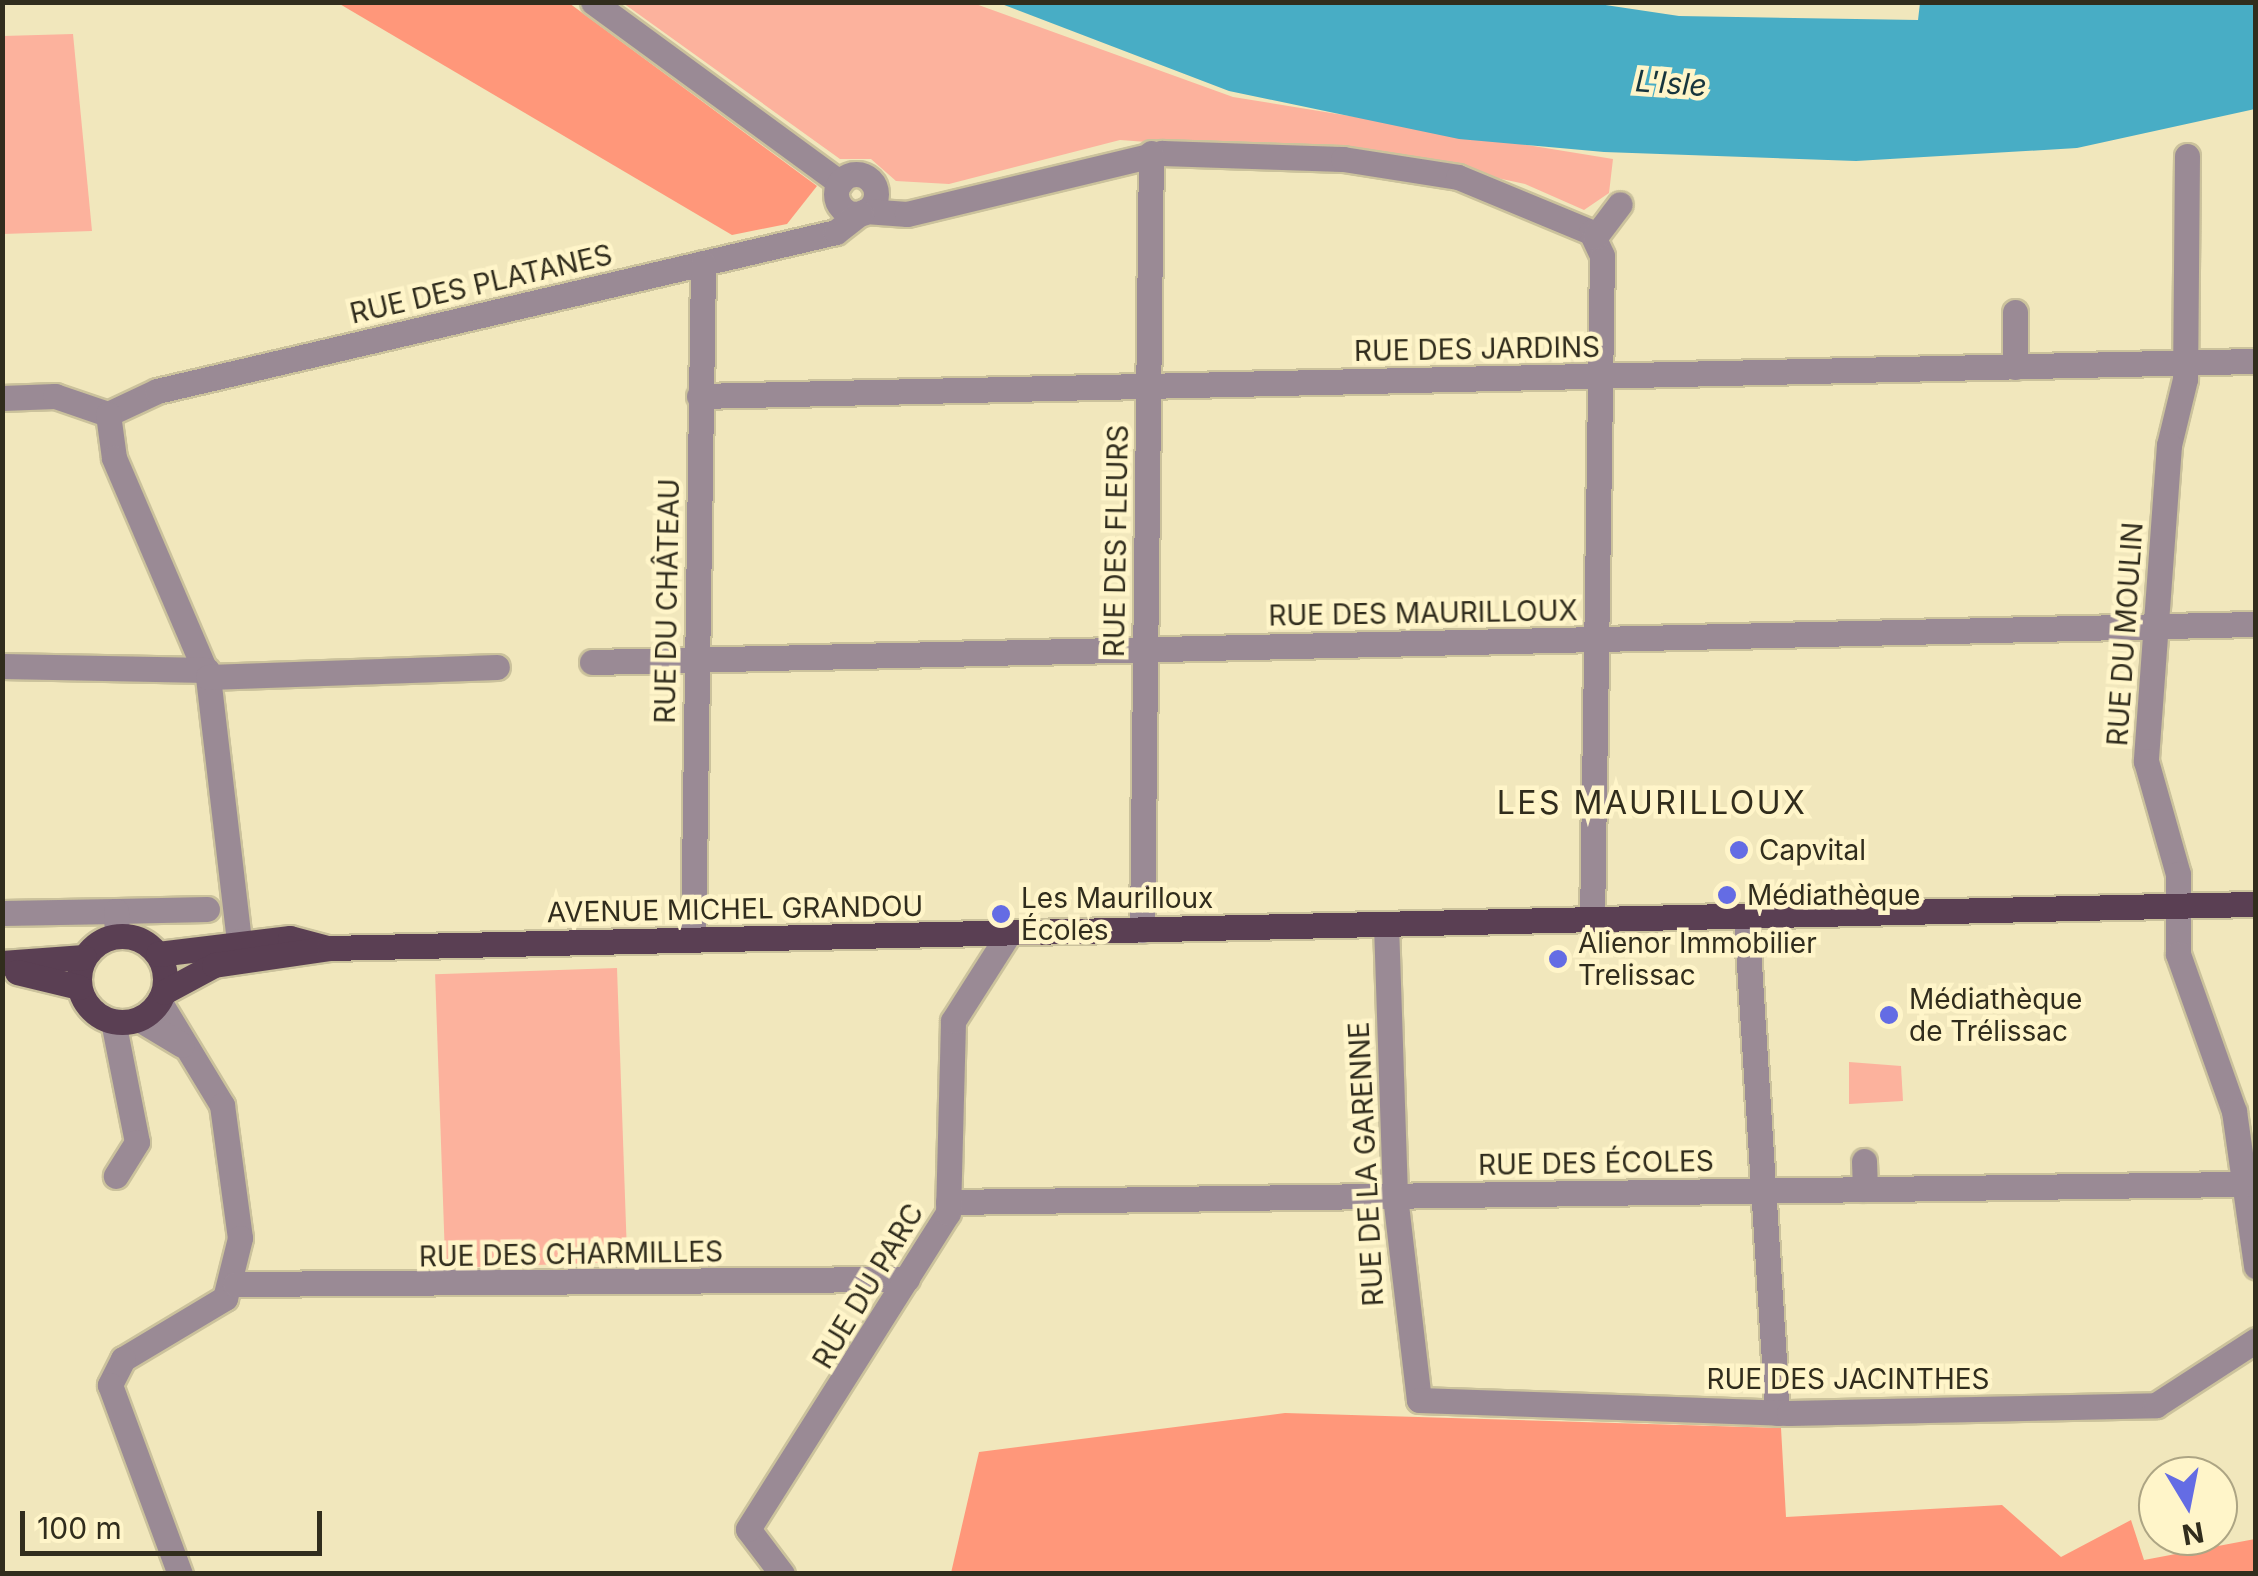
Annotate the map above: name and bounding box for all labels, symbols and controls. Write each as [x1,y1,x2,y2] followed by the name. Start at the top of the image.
[1634,63,1708,103] water label: L'Isle
[347,237,615,331] street label: RUE DES PLATANES
[1354,330,1600,368] street label: RUE DES JARDINS
[1097,424,1135,658] street label: RUE DES FLEURS
[648,478,686,724] street label: RUE DU CHÂTEAU
[2100,521,2150,747] street label: RUE DU MOULIN
[1268,594,1578,632] street label: RUE DES MAURILLOUX
[1497,784,1807,822] district label: LES MAURILLOUX
[1759,833,1866,867] place label: Capvital
[1728,839,1750,861] marker: Capvital
[1747,878,1920,912] place label: Médiathèque
[1021,881,1213,947] place label: Les Maurilloux Écoles
[1716,884,1738,906] marker: Médiathèque
[546,889,924,929] street label: AVENUE MICHEL GRANDOU
[990,903,1012,925] marker: Les Maurilloux Écoles
[1578,926,1817,992] place label: Alienor Immobilier Trelissac
[1547,948,1569,970] marker: Alienor Immobilier Trelissac
[1909,982,2082,1048] place label: Médiathèque de Trélissac
[1878,1004,1900,1026] marker: Médiathèque de Trélissac
[1342,1021,1390,1307] street label: RUE DE LA GARENNE
[1478,1144,1714,1182] street label: RUE DES ÉCOLES
[806,1198,930,1374] street label: RUE DU PARC
[419,1235,723,1273] street label: RUE DES CHARMILLES
[1707,1362,1989,1396] street label: RUE DES JACINTHES
[2138,1456,2238,1556] north arrow
[25,1491,328,1553] scale bar
[37,1510,122,1546] text: 100 m
[2179,1515,2206,1552] text: N

